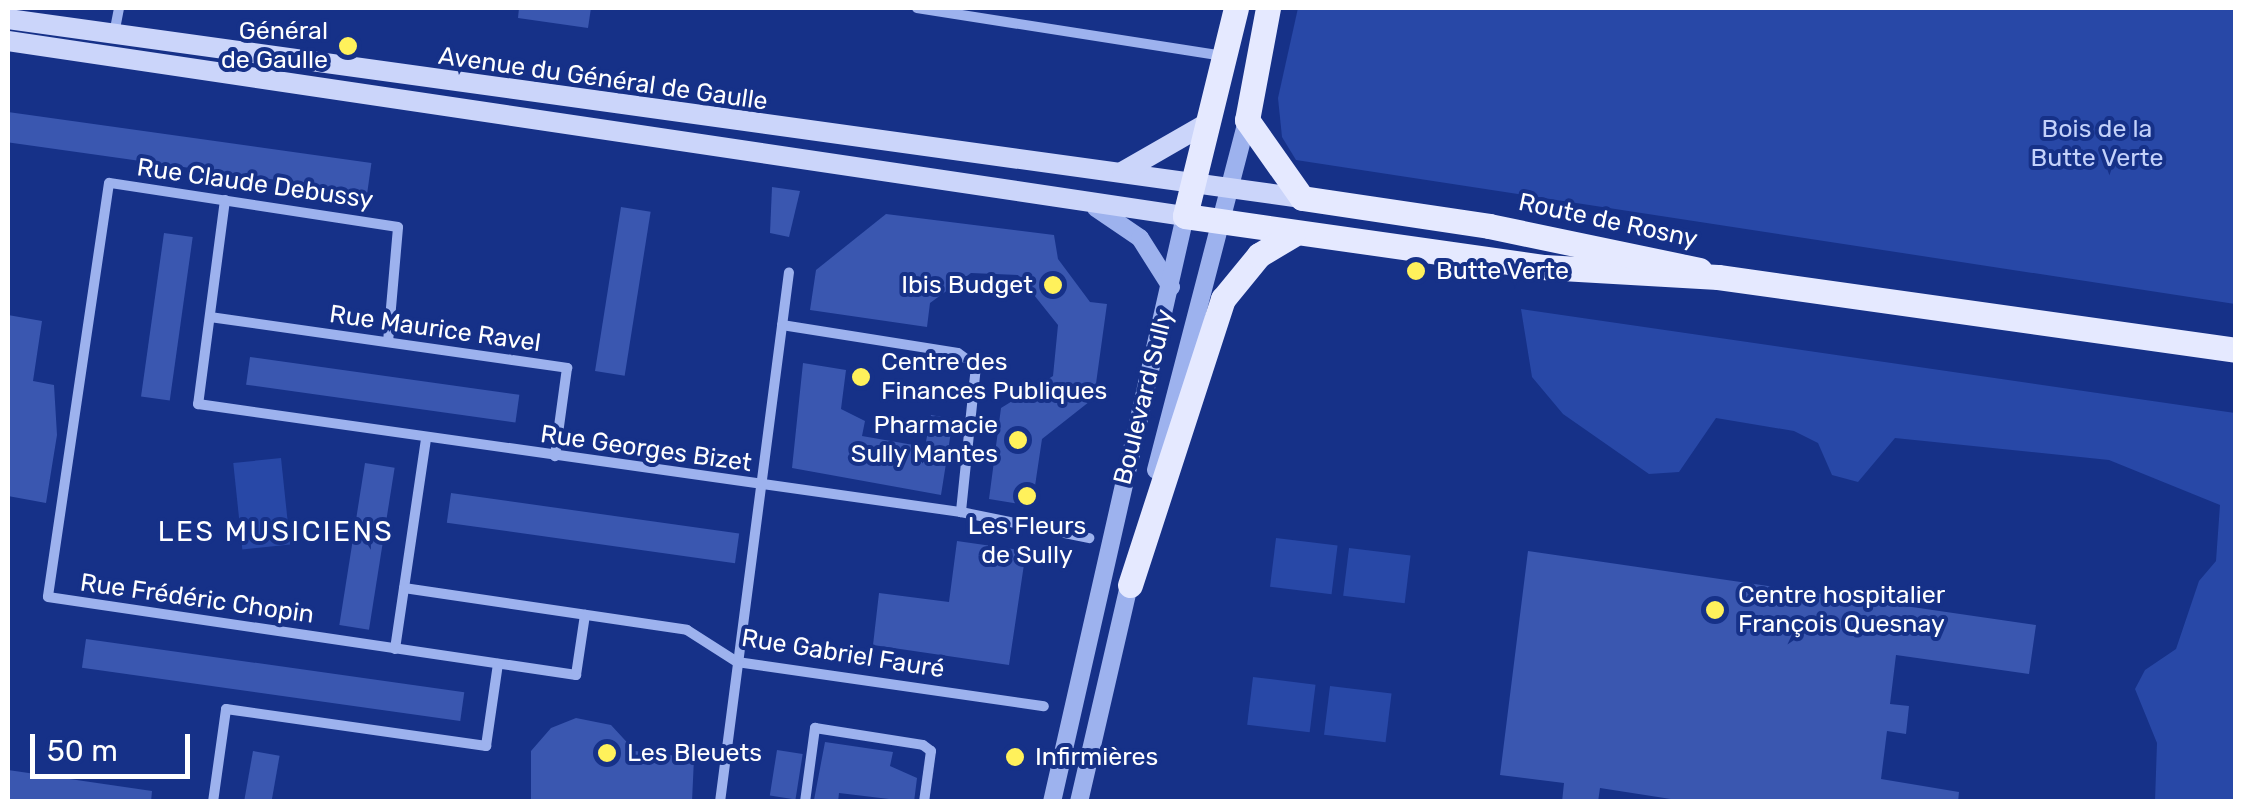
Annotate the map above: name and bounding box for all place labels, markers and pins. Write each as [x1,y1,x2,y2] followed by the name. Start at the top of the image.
[221,17,328,76] place label: Général de Gaulle
[337,35,359,57] marker: Général de Gaulle
[1436,256,1570,286] place label: Butte Verte
[1405,260,1427,282] marker: Butte Verte
[901,270,1033,300] place label: Ibis Budget
[1042,274,1064,296] marker: Ibis Budget
[881,348,1107,407] place label: Centre des Finances Publiques
[850,366,872,388] marker: Centre des Finances Publiques
[850,411,998,470] place label: Pharmacie Sully Mantes
[1007,429,1029,451] marker: Pharmacie Sully Mantes
[1016,485,1038,507] marker: Les Fleurs de Sully
[968,512,1086,571] place label: Les Fleurs de Sully
[1738,581,1945,640] place label: Centre hospitalier François Quesnay
[1702,597,1728,623] marker: Centre hospitalier François Quesnay
[627,738,762,768] place label: Les Bleuets
[596,742,618,764] marker: Les Bleuets
[1035,742,1158,772] place label: Infirmières
[1004,746,1026,768] marker: Infirmières

